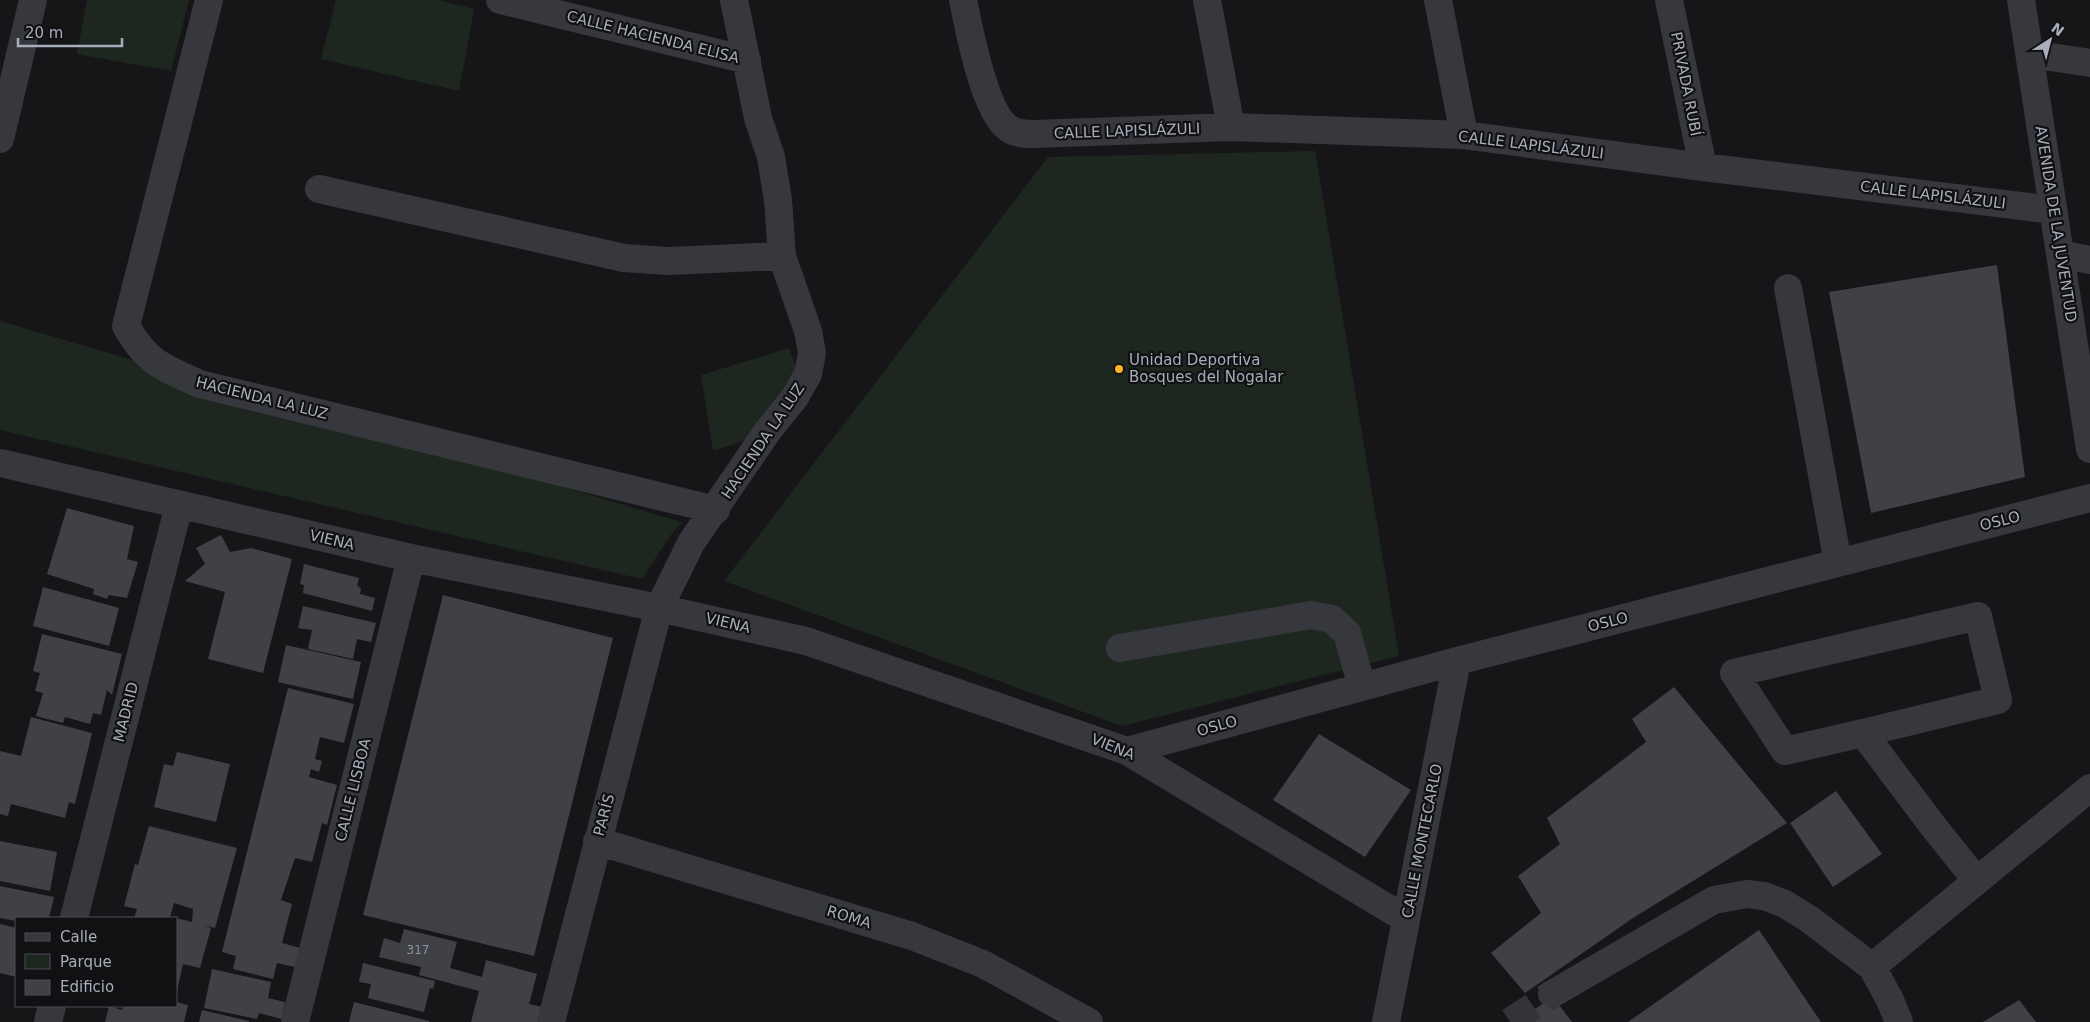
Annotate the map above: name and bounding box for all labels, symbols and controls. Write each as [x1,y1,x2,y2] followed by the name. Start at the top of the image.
[565,7,742,67] street label: CALLE HACIENDA ELISA
[18,15,121,47] scale bar
[2025,15,2075,65] north arrow
[2048,20,2067,39] text: N
[25,24,63,42] text: 20 m
[1667,30,1706,138] street label: PRIVADA RUBÍ
[1053,118,1201,143] street label: CALLE LAPISLÁZULI
[2032,125,2080,323] street label: AVENIDA DE LA JUVENTUD
[1457,126,1605,163] street label: CALLE LAPISLÁZULI
[1859,176,2007,213] street label: CALLE LAPISLÁZULI
[1129,351,1284,386] place label: Unidad Deportiva Bosques del Nogalar
[1113,363,1125,375] marker: Unidad Deportiva Bosques del Nogalar
[194,373,330,423] street label: HACIENDA LA LUZ
[718,380,808,502] street label: HACIENDA LA LUZ
[1978,507,2022,535] street label: OSLO
[308,526,357,554] street label: VIENA
[1586,608,1630,636] street label: OSLO
[704,609,753,637] street label: VIENA
[110,680,142,744] street label: MADRID
[1195,712,1239,740] street label: OSLO
[1088,730,1138,764] street label: VIENA
[331,736,375,844] street label: CALLE LISBOA
[1398,762,1446,920] street label: CALLE MONTECARLO
[589,792,618,838] street label: PARÍS
[825,902,874,932] street label: ROMA
[15,917,178,1007] legend
[60,928,97,946] text: Calle
[407,943,429,957] house number: 317
[60,953,112,971] text: Parque
[60,978,114,996] text: Edificio

